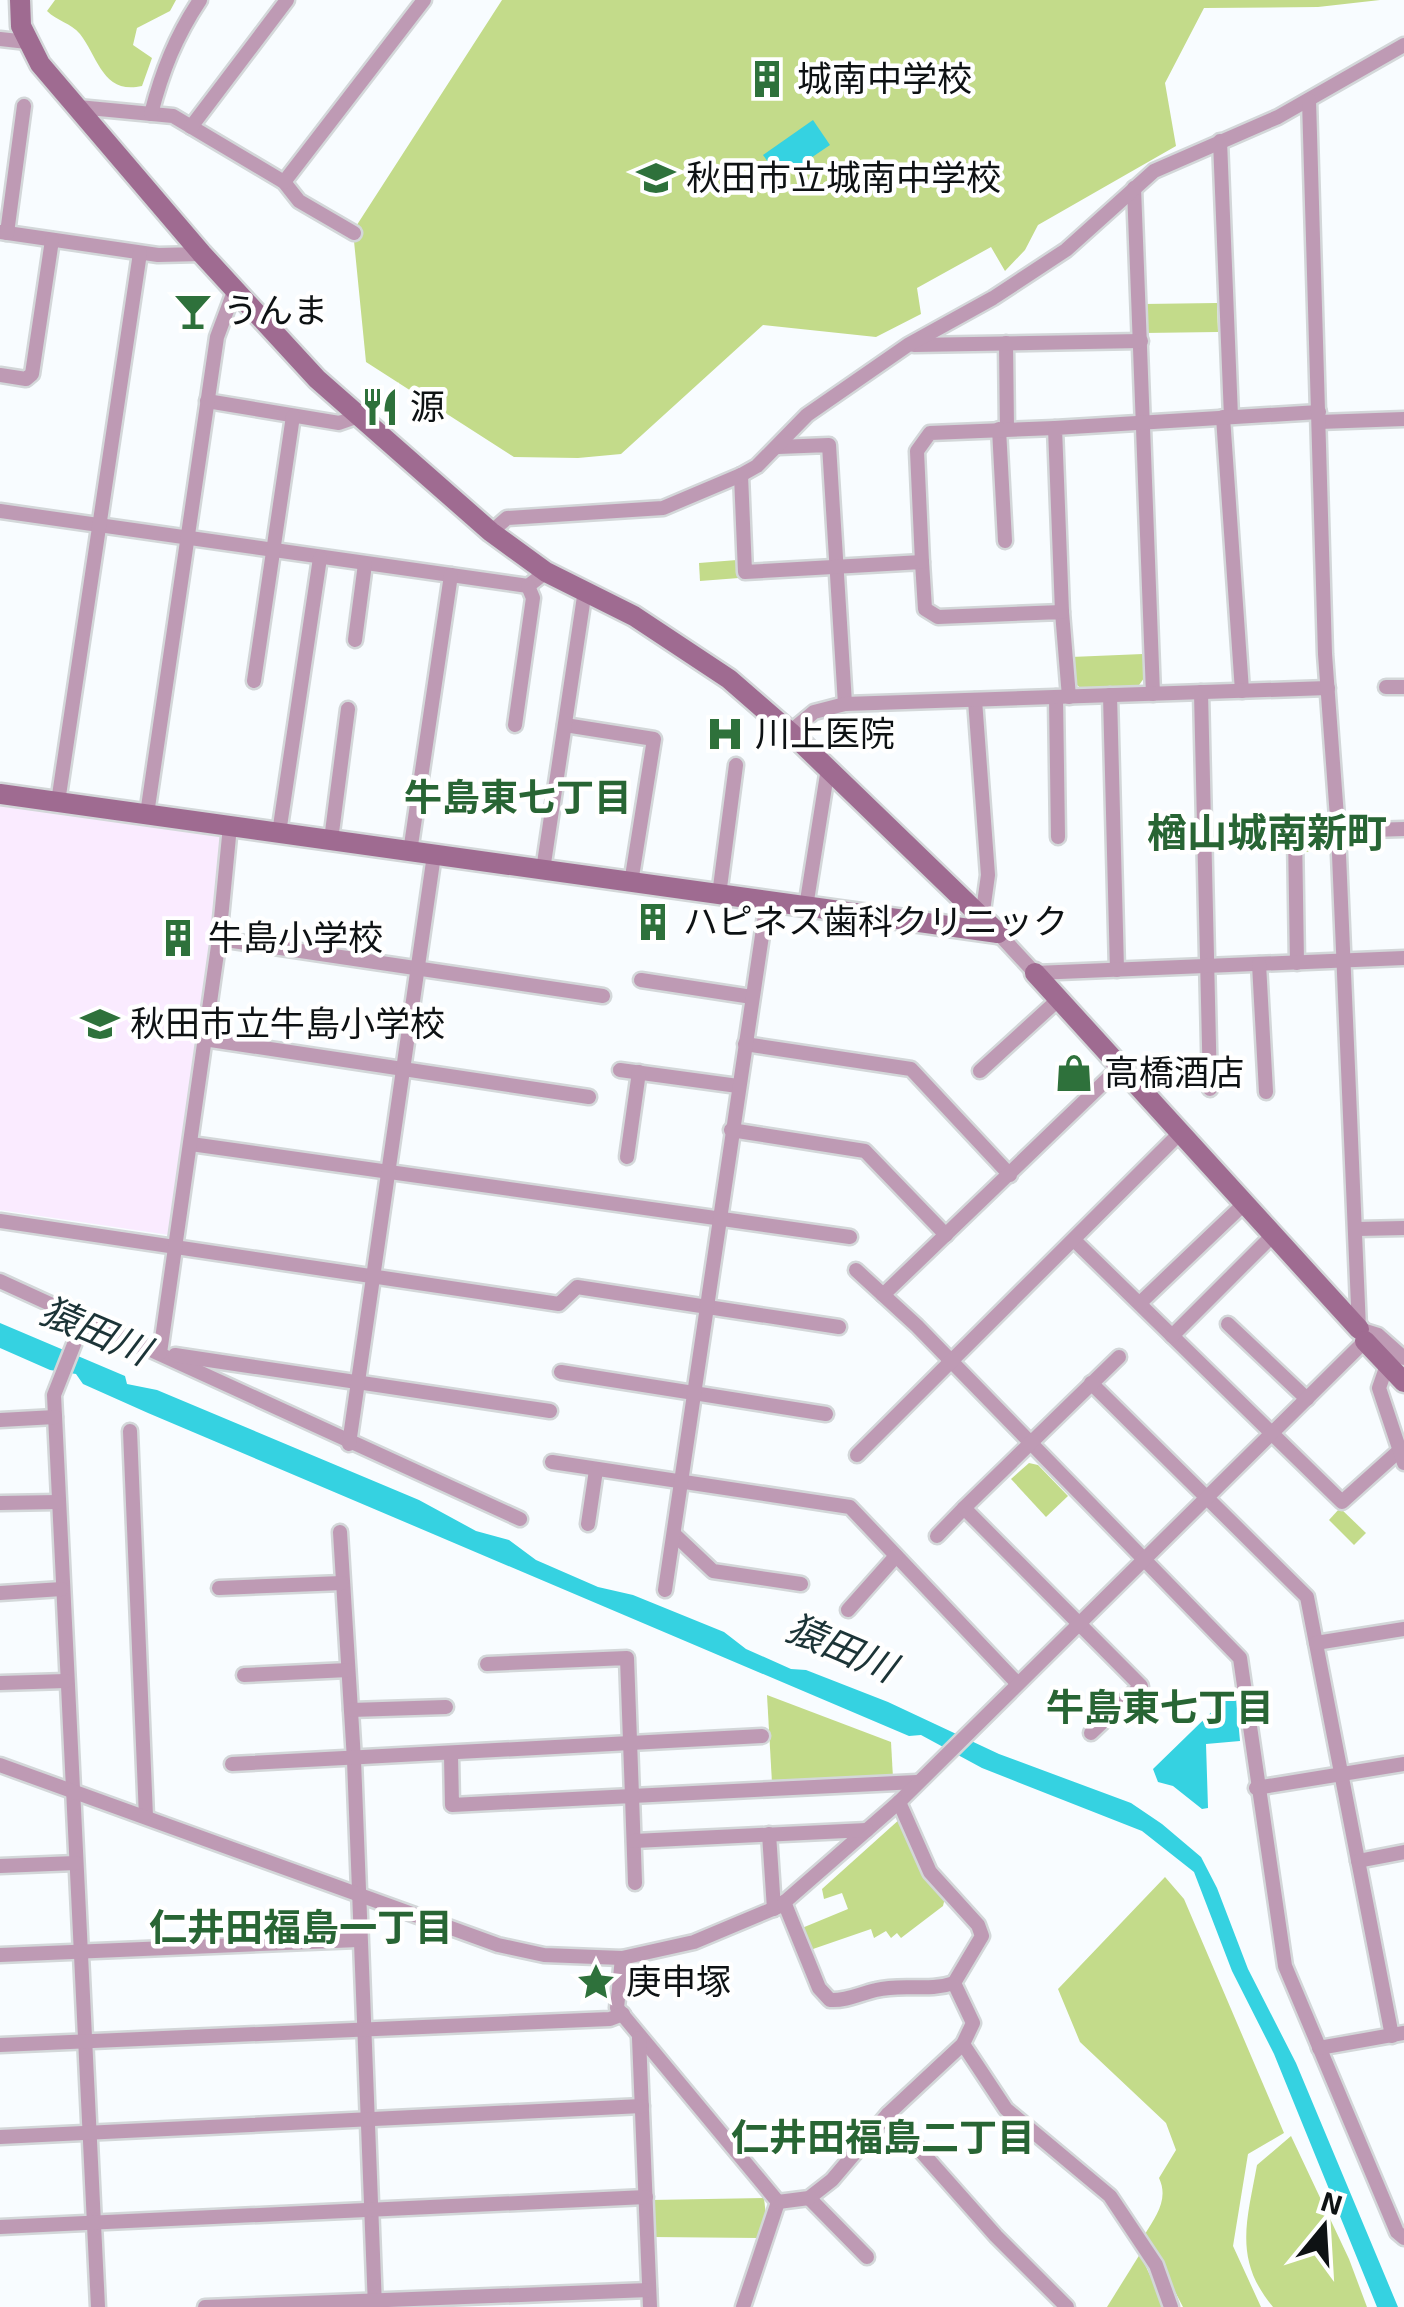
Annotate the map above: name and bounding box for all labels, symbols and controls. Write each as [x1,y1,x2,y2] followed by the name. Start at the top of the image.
[797,56,972,98] place label: 城南中学校
[746,58,788,100] building icon: 城南中学校
[686,155,1001,197] place label: 秋田市立城南中学校
[635,157,677,199] school or university icon: 秋田市立城南中学校
[223,288,328,330] place label: うんま
[172,290,214,332] bar icon: うんま
[410,384,445,426] place label: 源
[359,386,401,428] restaurant icon: 源
[755,711,895,753] place label: 川上医院
[704,713,746,755] hospital icon: 川上医院
[404,773,632,819] district label: 牛島東七丁目
[1147,807,1387,855] district label: 楢山城南新町
[683,899,1068,941] place label: ハピネス歯科クリニック
[632,901,674,943] building icon: ハピネス歯科クリニック
[208,915,383,957] place label: 牛島小学校
[157,917,199,959] building icon: 牛島小学校
[130,1001,445,1043] place label: 秋田市立牛島小学校
[79,1003,121,1045] school or university icon: 秋田市立牛島小学校
[1104,1050,1244,1092] place label: 高橋酒店
[1053,1052,1095,1094] shop icon: 高橋酒店
[34,1286,161,1374] water label: 猿田川
[780,1603,907,1691] water label: 猿田川
[1046,1683,1274,1729] district label: 牛島東七丁目
[149,1903,453,1949] district label: 仁井田福島一丁目
[626,1959,731,2001] place label: 庚申塚
[575,1961,617,2003] place icon: 庚申塚
[731,2113,1035,2159] district label: 仁井田福島二丁目
[1274,2177,1374,2277] north arrow
[1317,2183,1347,2222] text: N

